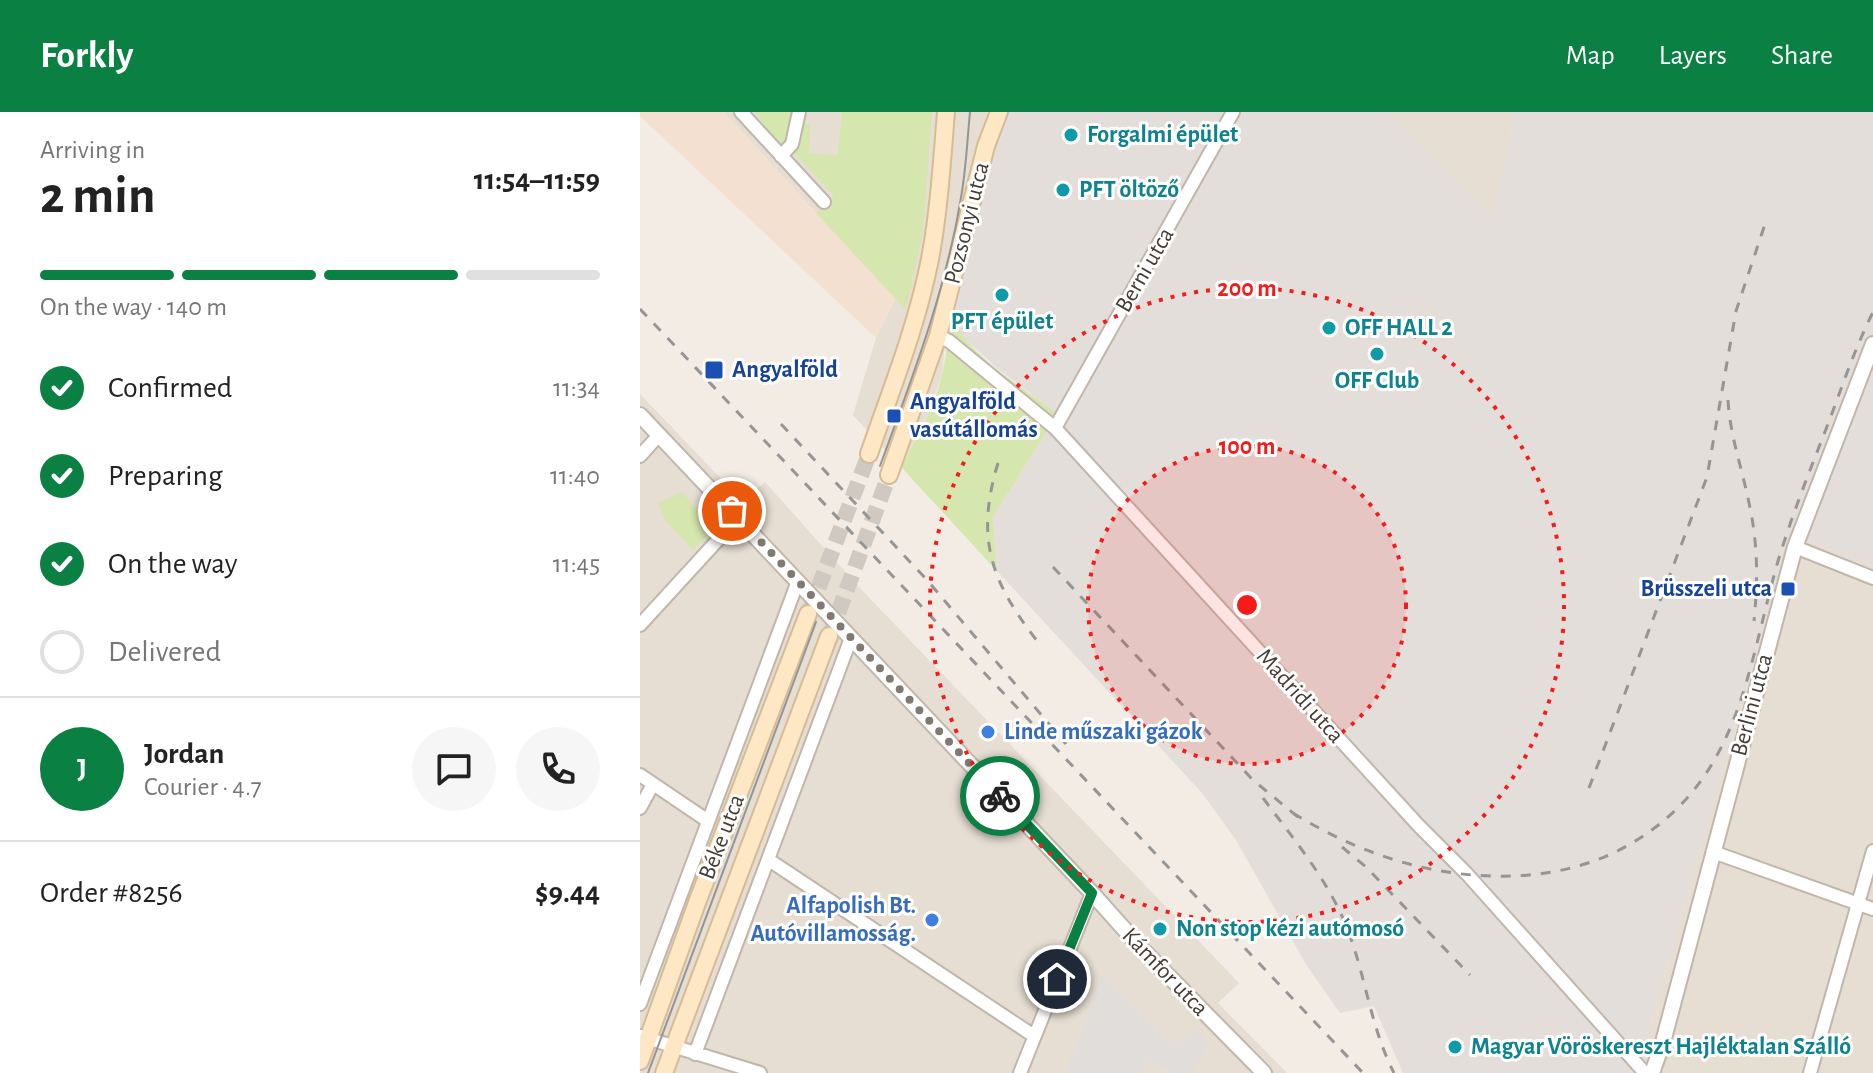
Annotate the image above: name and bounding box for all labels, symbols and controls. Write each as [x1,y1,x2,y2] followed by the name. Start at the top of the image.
[40,37,134,75] text: Forkly
[1566,42,1615,70] text: Map
[1659,42,1727,70] text: Layers
[1771,42,1833,70] text: Share
[1087,123,1238,147] place label: Forgalmi épület
[1062,126,1080,144] marker: Forgalmi épület
[40,137,145,163] text: Arriving in
[940,160,994,286] street label: Pozsonyi utca
[474,165,600,195] text: 11:54–11:59
[40,170,155,222] text: 2 min
[1079,178,1179,202] place label: PFT öltöző
[1054,181,1072,199] marker: PFT öltöző
[1111,224,1179,316] street label: Berni utca
[1217,277,1277,301] text: 200 m
[993,286,1011,304] marker: PFT épület
[40,294,227,320] text: On the way · 140 m
[951,310,1053,334] place label: PFT épület
[1345,316,1453,340] place label: OFF HALL 2
[1320,319,1338,337] marker: OFF HALL 2
[1368,345,1386,363] marker: OFF Club
[732,358,838,382] place label: Angyalföld
[703,359,725,381] marker: Angyalföld
[40,366,84,410] icon: check
[1335,369,1419,393] place label: OFF Club
[108,373,232,403] text: Confirmed
[553,375,600,401] text: 11:34
[910,390,1038,442] place label: Angyalföld vasútállomás
[885,407,903,425] marker: Angyalföld vasútállomás
[1219,435,1275,459] text: 100 m
[40,454,84,498] icon: check
[108,461,223,491] text: Preparing
[550,463,600,489] text: 11:40
[698,477,766,545] pin
[710,489,754,533] icon: bag
[40,542,84,586] icon: check
[108,549,237,579] text: On the way
[553,551,600,577] text: 11:45
[1640,577,1772,601] place label: Brüsszeli utca
[1779,580,1797,598] marker: Brüsszeli utca
[1233,591,1261,619] centre of rings
[108,637,221,667] text: Delivered
[1252,644,1348,748] street label: Madridi utca
[1727,651,1777,759] street label: Berlini utca
[1004,720,1203,744] place label: Linde műszaki gázok
[979,723,997,741] marker: Linde műszaki gázok
[412,727,496,811] button: chat
[516,727,600,811] button: phone
[144,739,224,769] text: Jordan
[77,754,87,784] text: J
[960,756,1040,836] courier
[144,774,262,800] text: Courier · 4.7
[978,774,1022,818] icon: bike
[695,791,749,883] street label: Béke utca
[40,878,183,908] text: Order #8256
[535,878,600,908] text: $9.44
[750,894,916,946] place label: Alfapolish Bt. Autóvillamosság.
[923,911,941,929] marker: Alfapolish Bt. Autóvillamosság.
[1176,917,1404,941] place label: Non stop kézi autómosó
[1151,920,1169,938] marker: Non stop kézi autómosó
[1117,923,1213,1021] street label: Kámfor utca
[1023,945,1091,1013] pin
[1035,957,1079,1001] icon: home
[1471,1035,1851,1059] place label: Magyar Vöröskereszt Hajléktalan Szálló
[1446,1038,1464,1056] marker: Magyar Vöröskereszt Hajléktalan Szálló

